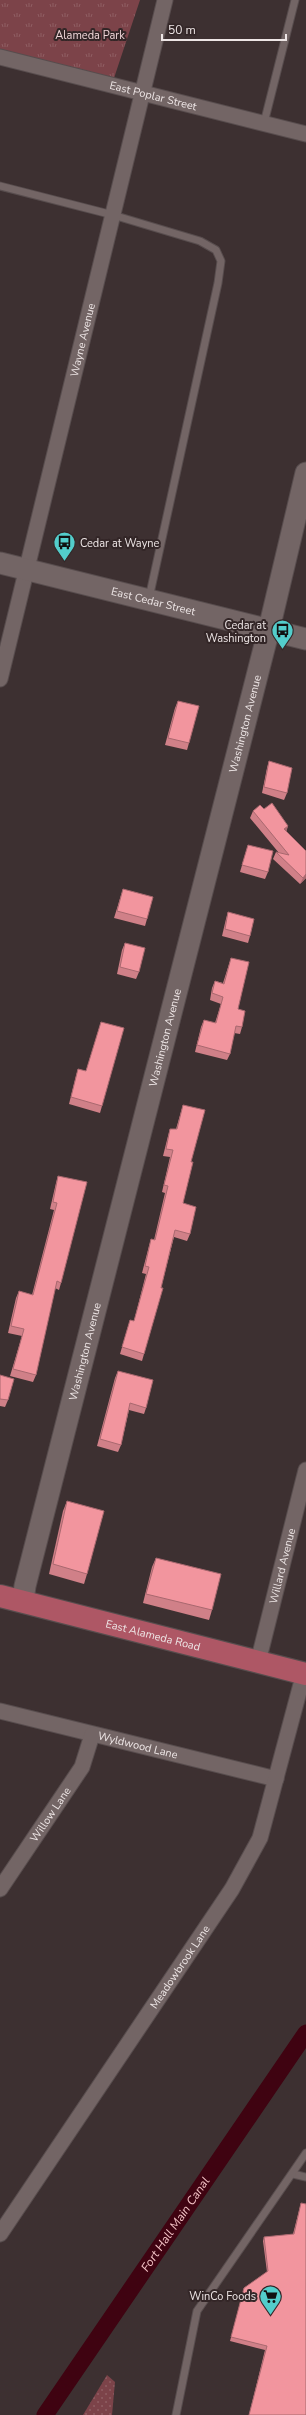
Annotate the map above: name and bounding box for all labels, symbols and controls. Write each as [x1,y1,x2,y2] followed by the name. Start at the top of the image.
[162,16,286,42] scale bar
[168,22,196,38] text: 50 m
[55,28,125,43] park label: Alameda Park
[108,77,199,114] street label: East Poplar Street
[66,301,99,378] street label: Wayne Avenue
[51,530,77,563] bus stop icon: Cedar at Wayne
[80,536,160,551] place label: Cedar at Wayne
[110,583,197,619] street label: East Cedar Street
[206,618,266,646] place label: Cedar at Washington
[269,618,295,651] bus stop icon: Cedar at Washington
[225,673,265,774] street label: Washington Avenue
[145,987,185,1088] street label: Washington Avenue
[65,1301,104,1402] street label: Washington Avenue
[265,1526,299,1605] street label: Willard Avenue
[104,1616,202,1654] street label: East Alameda Road
[96,1728,179,1762] street label: Wyldwood Lane
[26,1784,74,1845] street label: Willow Lane
[146,1922,213,2012] street label: Meadowbrook Lane
[137,2174,214,2275] water label: Fort Hall Main Canal
[258,2283,284,2316] supermarket icon: WinCo Foods
[189,2289,256,2304] place label: WinCo Foods

